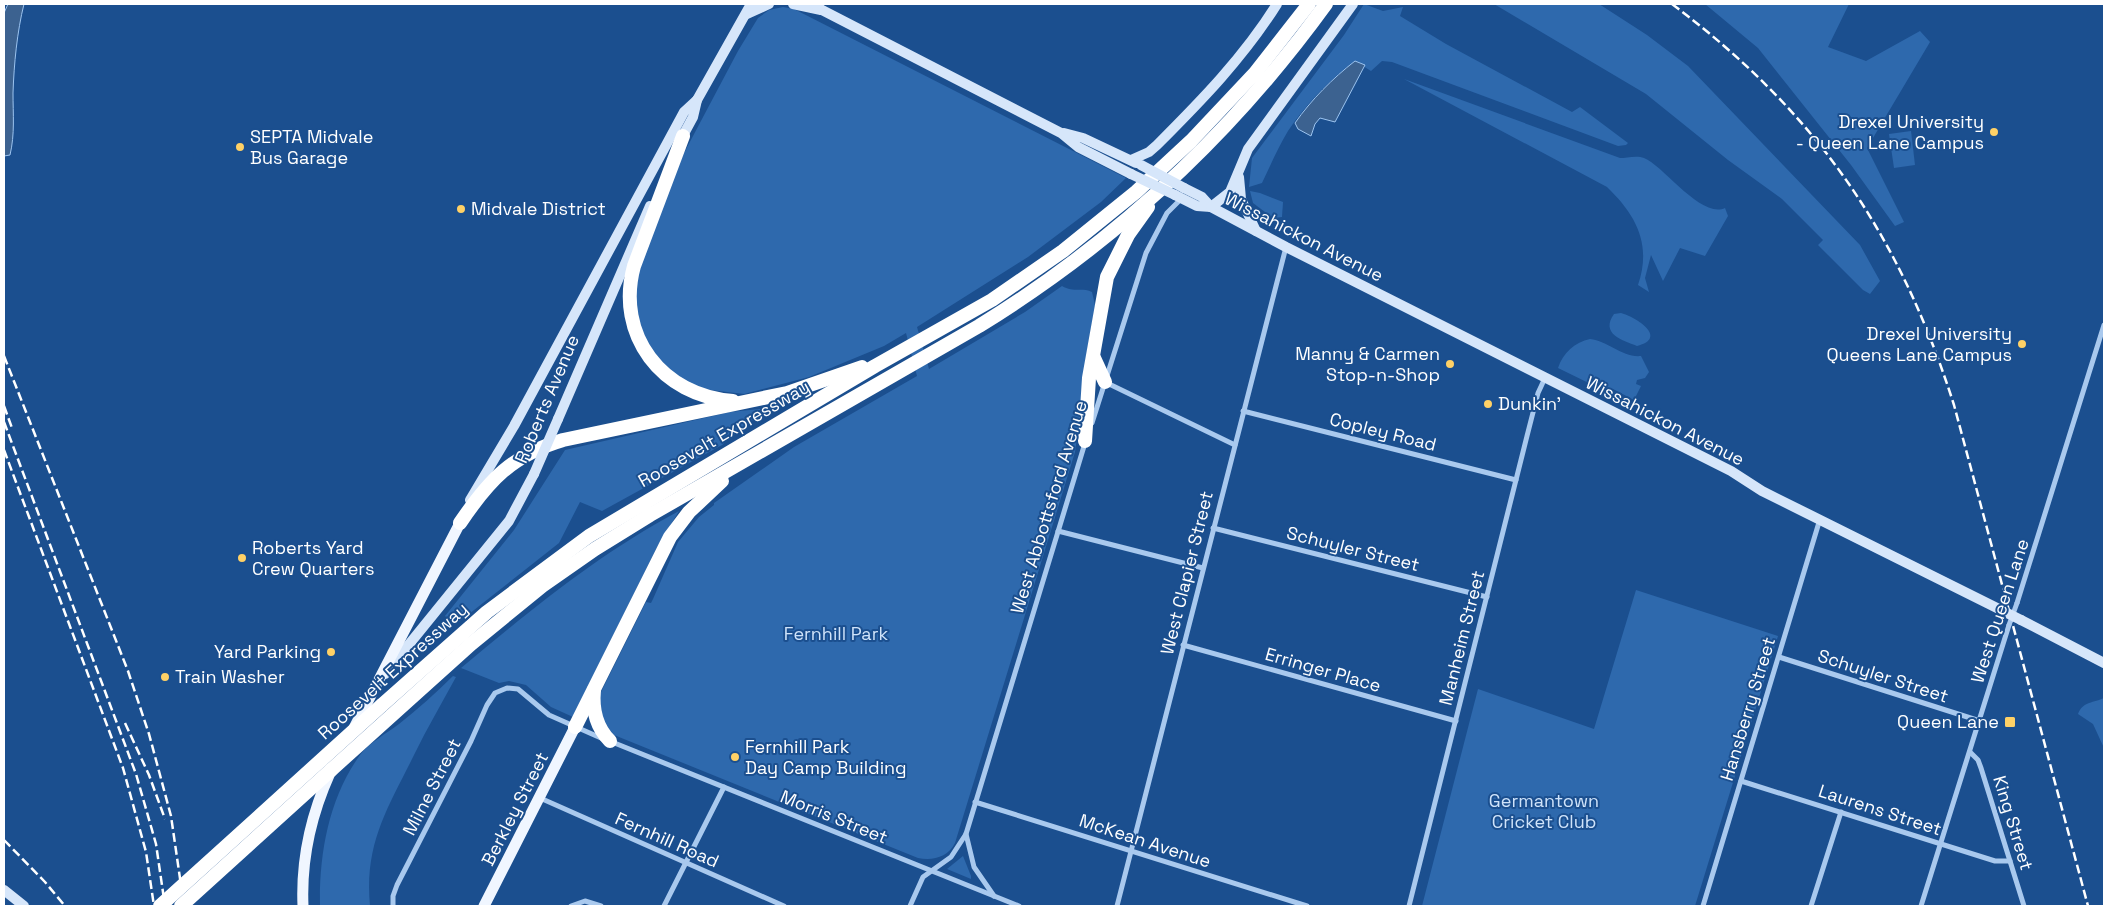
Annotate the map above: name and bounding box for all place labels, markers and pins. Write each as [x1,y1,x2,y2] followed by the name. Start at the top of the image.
[1796,110,1984,154] place label: Drexel University - Queen Lane Campus
[250,125,373,169] place label: SEPTA Midvale Bus Garage
[1988,126,2000,138] marker: Drexel University - Queen Lane Campus
[234,141,246,153] marker: SEPTA Midvale Bus Garage
[471,197,606,220] place label: Midvale District
[455,203,467,215] marker: Midvale District
[1827,322,2012,366] place label: Drexel University Queens Lane Campus
[2016,338,2028,350] marker: Drexel University Queens Lane Campus
[1295,342,1440,386] place label: Manny & Carmen Stop-n-Shop
[1444,358,1456,370] marker: Manny & Carmen Stop-n-Shop
[1498,392,1561,415] place label: Dunkin'
[1482,398,1494,410] marker: Dunkin'
[252,536,374,580] place label: Roberts Yard Crew Quarters
[236,552,248,564] marker: Roberts Yard Crew Quarters
[214,640,321,663] place label: Yard Parking
[325,646,337,658] marker: Yard Parking
[175,665,285,688] place label: Train Washer
[159,671,171,683] marker: Train Washer
[1897,710,1999,733] place label: Queen Lane
[2003,715,2017,729] marker: Queen Lane
[745,735,907,779] place label: Fernhill Park Day Camp Building
[729,751,741,763] marker: Fernhill Park Day Camp Building

